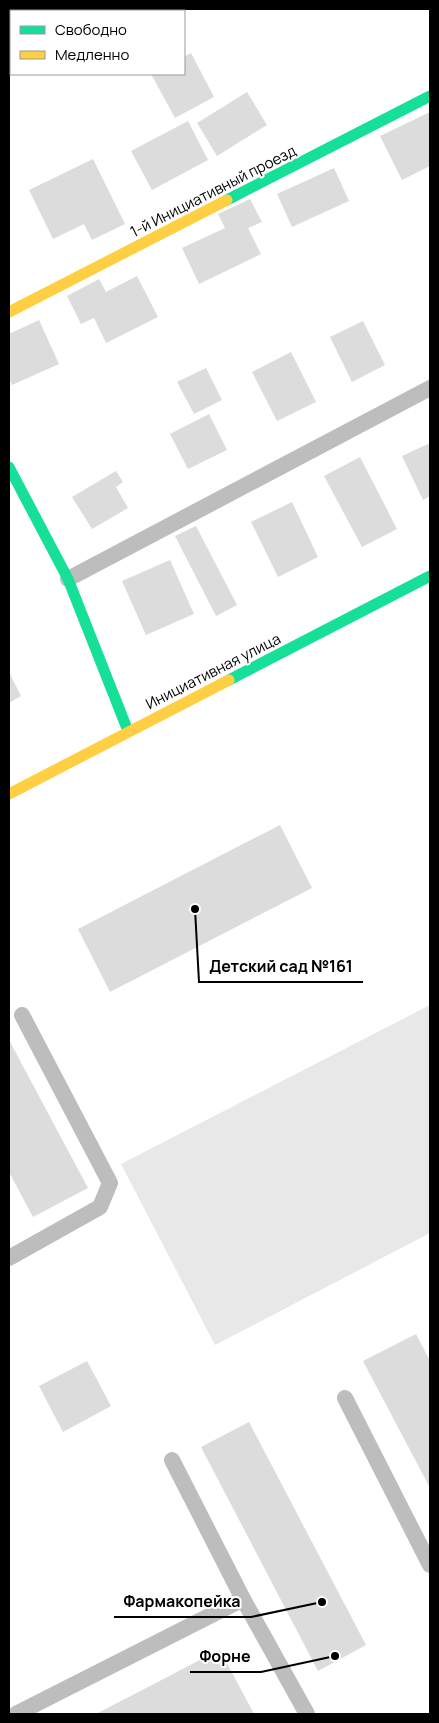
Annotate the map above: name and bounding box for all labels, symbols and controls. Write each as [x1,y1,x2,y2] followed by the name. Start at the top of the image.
[10,10,185,75] legend
[55,19,127,40] text: Свободно
[55,44,129,65] text: Медленно
[127,140,299,242] street label: 1-й Инициативный проезд
[142,628,284,714] street label: Инициативная улица
[199,951,363,982] callout: Детский сад №161
[209,955,353,977] text: Детский сад №161
[114,1586,251,1617] callout: Фармакопейка
[124,1590,240,1612] text: Фармакопейка
[190,1641,261,1672] callout: Форне
[199,1645,251,1667] text: Форне

